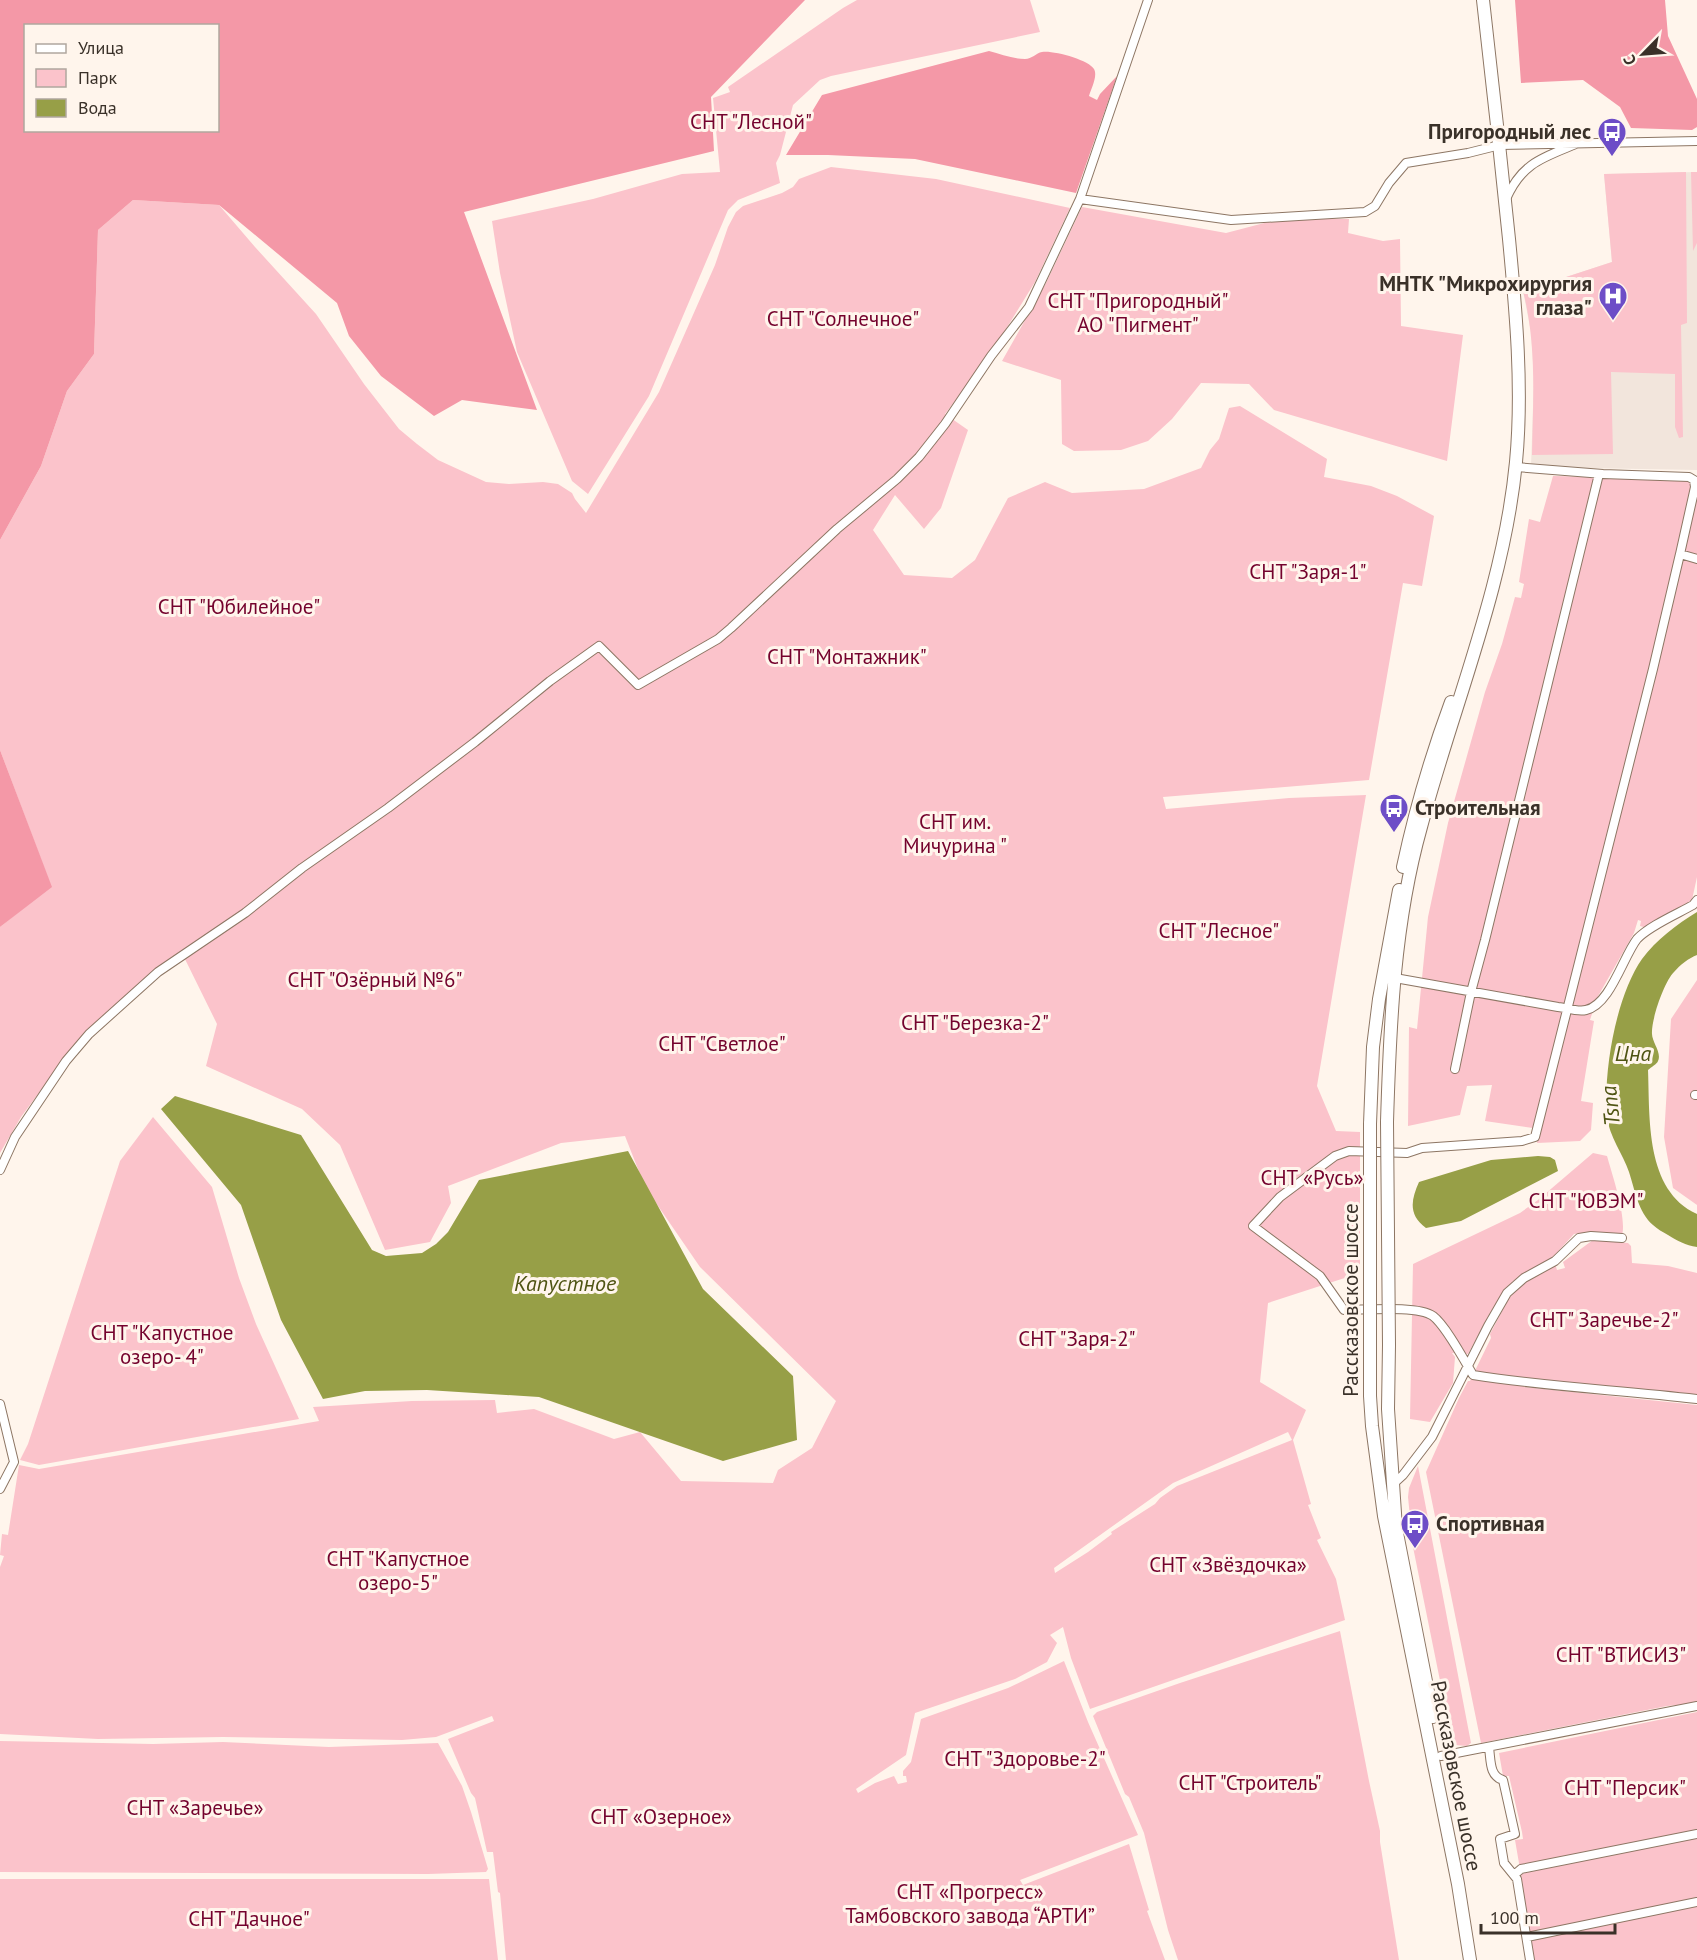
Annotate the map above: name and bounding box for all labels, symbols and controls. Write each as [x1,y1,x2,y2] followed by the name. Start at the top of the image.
[24,24,219,132] legend
[1613,24,1673,84] north arrow
[78,36,124,59] text: Улица
[1618,52,1640,69] text: С
[78,66,118,89] text: Парк
[78,96,117,119] text: Вода
[690,108,812,135] park label: СНТ "Лесной"
[1596,116,1628,158] bus stop icon: Пригородный лес
[1428,118,1591,145] place label: Пригородный лес
[1379,270,1592,321] place label: МНТК "Микрохирургия глаза"
[1597,280,1629,322] hospital icon: МНТК "Микрохирургия глаза"
[1047,287,1229,338] park label: СНТ "Пригородный" АО "Пигмент"
[767,305,919,332] park label: СНТ "Солнечное"
[1249,558,1367,585] park label: СНТ "Заря-1"
[158,593,320,620] park label: СНТ "Юбилейное"
[767,643,927,670] park label: СНТ "Монтажник"
[1378,792,1410,834] bus stop icon: Строительная
[1415,794,1541,821] place label: Строительная
[903,808,1007,859] park label: СНТ им. Мичурина "
[1159,917,1279,944] park label: СНТ "Лесное"
[287,966,463,993] park label: СНТ "Озёрный №6"
[901,1009,1049,1036] park label: СНТ "Березка-2"
[658,1030,786,1057] park label: СНТ "Светлое"
[1615,1039,1652,1067] water label: Цна
[1594,1084,1626,1127] water label: Tsna
[1260,1164,1364,1191] park label: СНТ «Русь»
[1529,1187,1643,1214] park label: СНТ "ЮВЭМ"
[1337,1203,1364,1397] street label: Рассказовское шоссе
[514,1269,617,1297] water label: Капустное
[1530,1306,1679,1333] park label: СНТ" Заречье-2"
[90,1319,234,1370] park label: СНТ "Капустное озеро- 4"
[1018,1325,1136,1352] park label: СНТ "Заря-2"
[1399,1508,1431,1550] bus stop icon: Спортивная
[1436,1510,1544,1537] place label: Спортивная
[326,1545,470,1596] park label: СНТ "Капустное озеро-5"
[1149,1551,1307,1578] park label: СНТ «Звёздочка»
[1556,1641,1686,1668] park label: СНТ "ВТИСИЗ"
[1425,1678,1488,1873] street label: Рассказовское шоссе
[944,1745,1106,1772] park label: СНТ "Здоровье-2"
[1179,1769,1321,1796] park label: СНТ "Строитель"
[1564,1774,1686,1801] park label: СНТ "Персик"
[127,1794,263,1821] park label: СНТ «Заречье»
[590,1803,732,1830] park label: СНТ «Озерное»
[845,1878,1095,1929] park label: СНТ «Прогресс» Тамбовского завода “АРТИ”
[1481,1897,1614,1935] scale bar
[188,1905,310,1932] park label: СНТ "Дачное"
[1490,1906,1539,1929] text: 100 m

